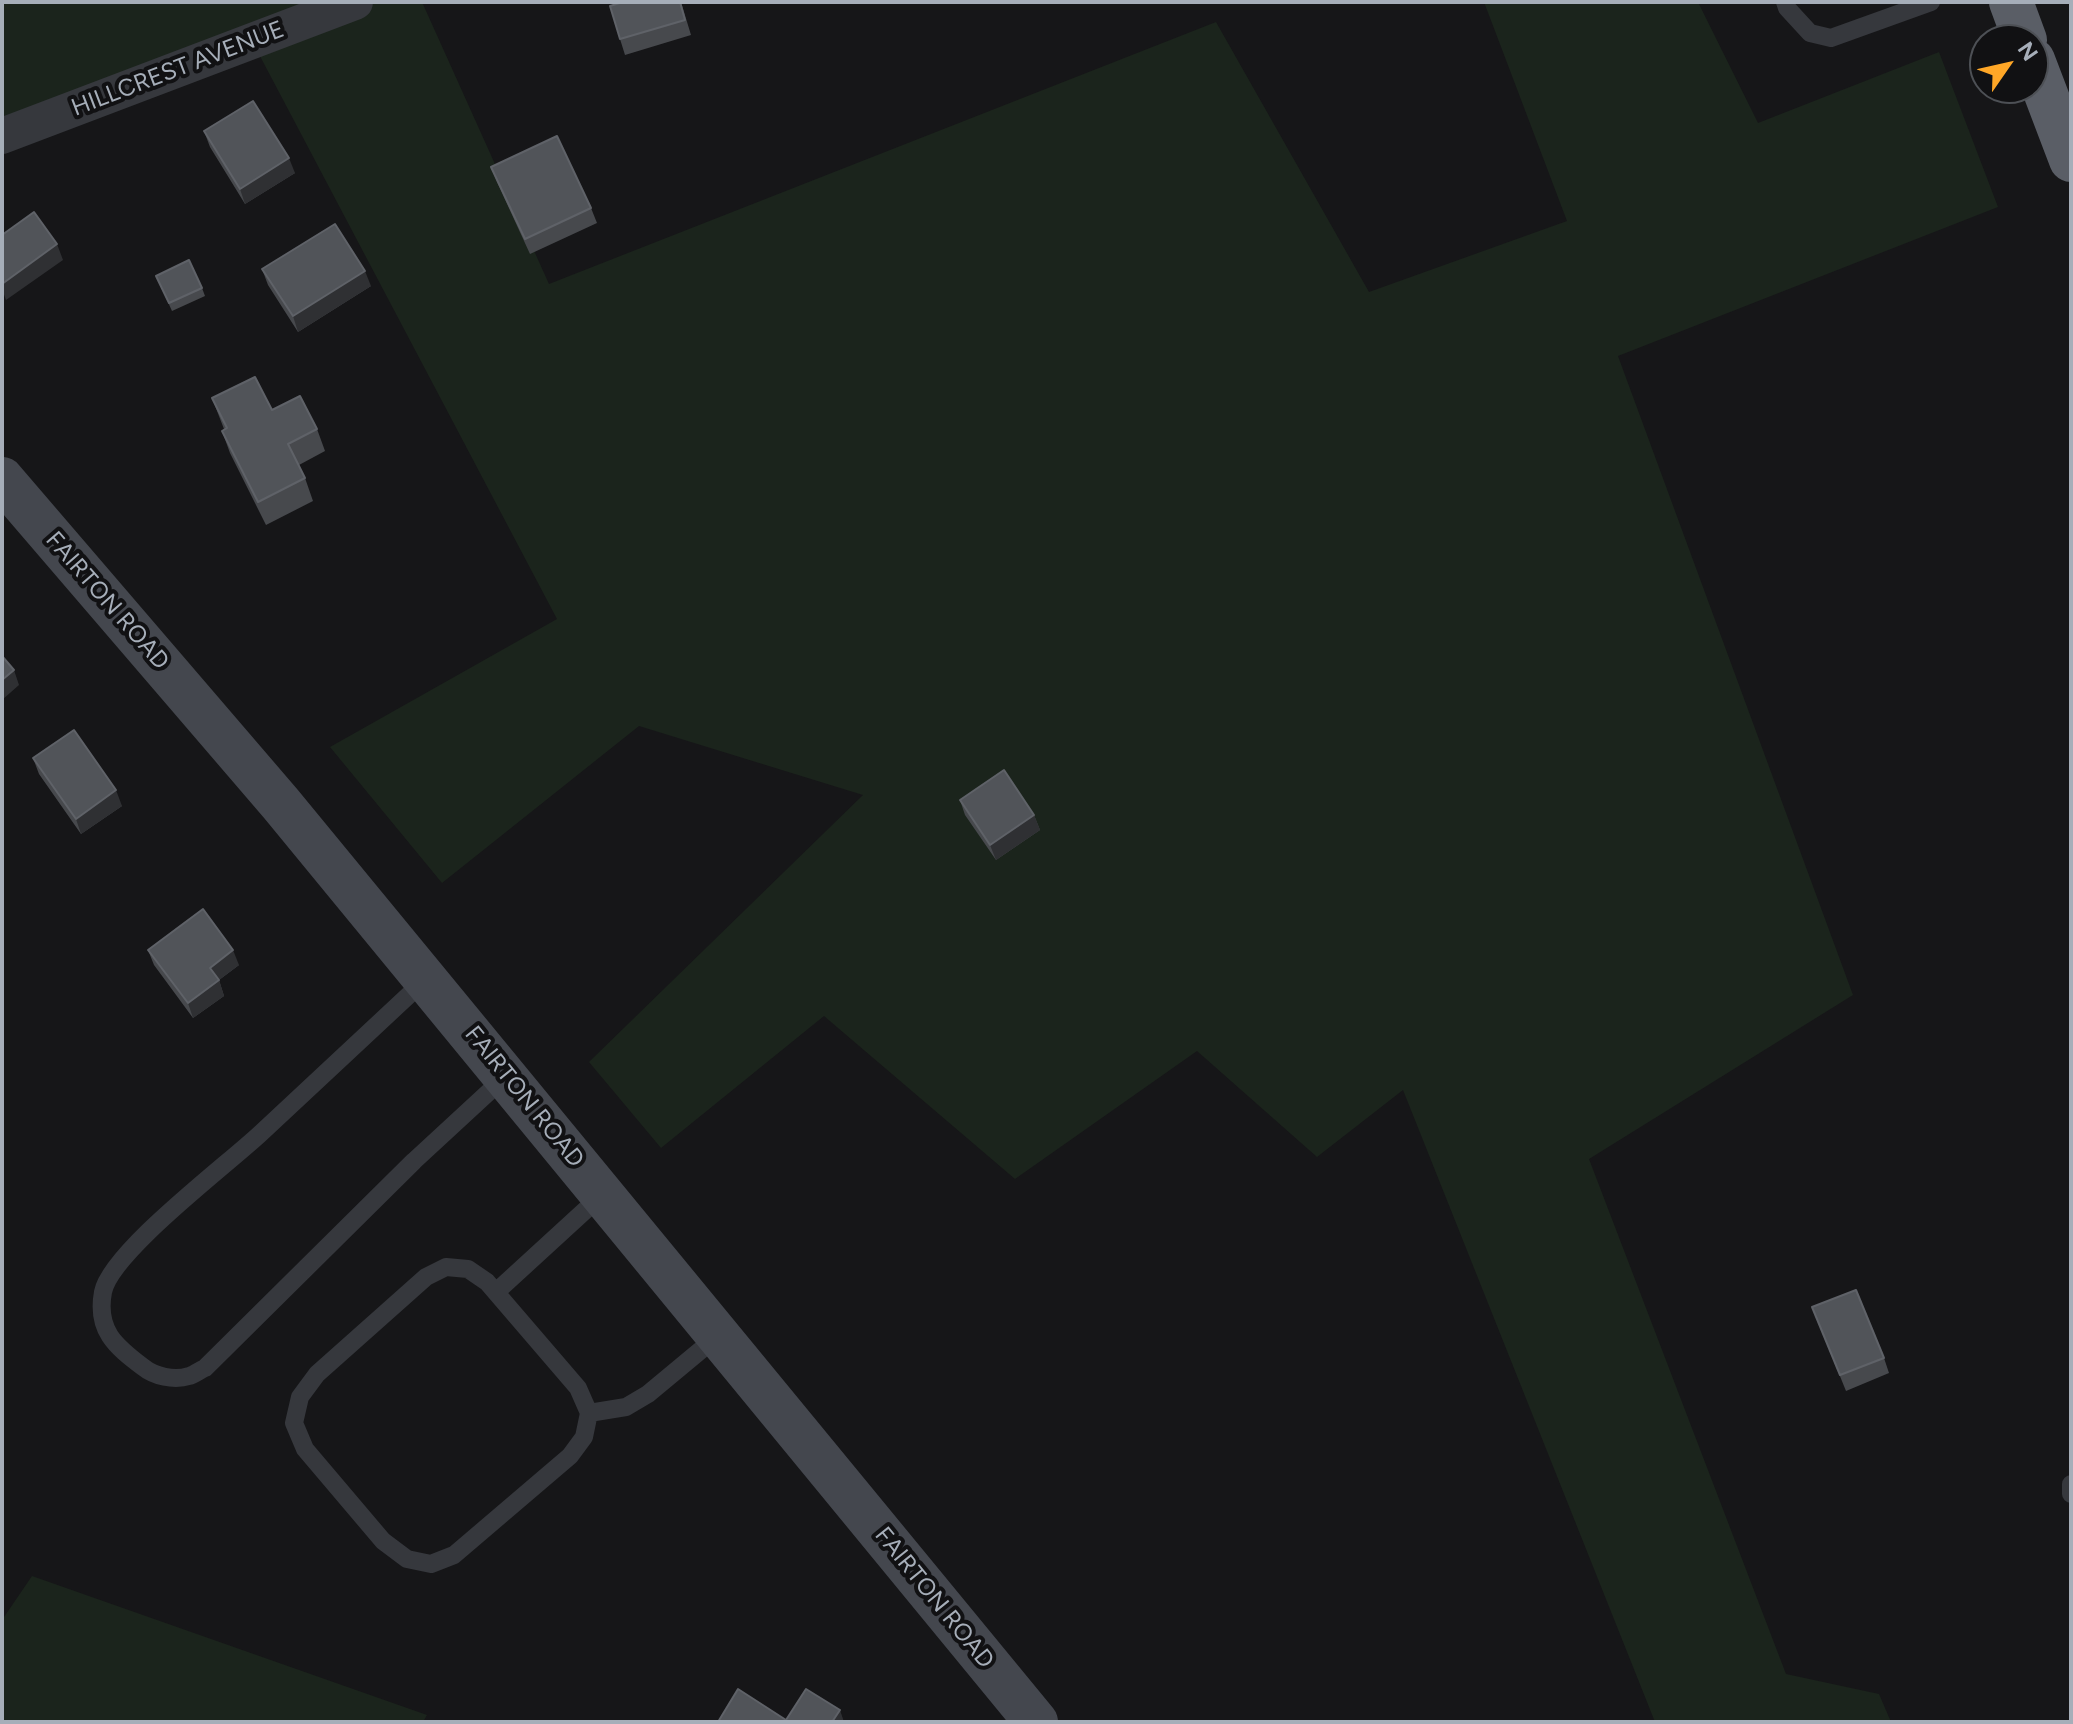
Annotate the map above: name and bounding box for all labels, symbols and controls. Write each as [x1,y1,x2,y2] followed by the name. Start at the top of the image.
[67,15,289,123] street label: HILLCREST AVENUE
[1969,24,2049,104] north arrow
[2012,37,2044,66] text: N
[39,526,175,676] street label: FAIRTON ROAD
[458,1021,590,1173] street label: FAIRTON ROAD
[868,1522,1000,1674] street label: FAIRTON ROAD

